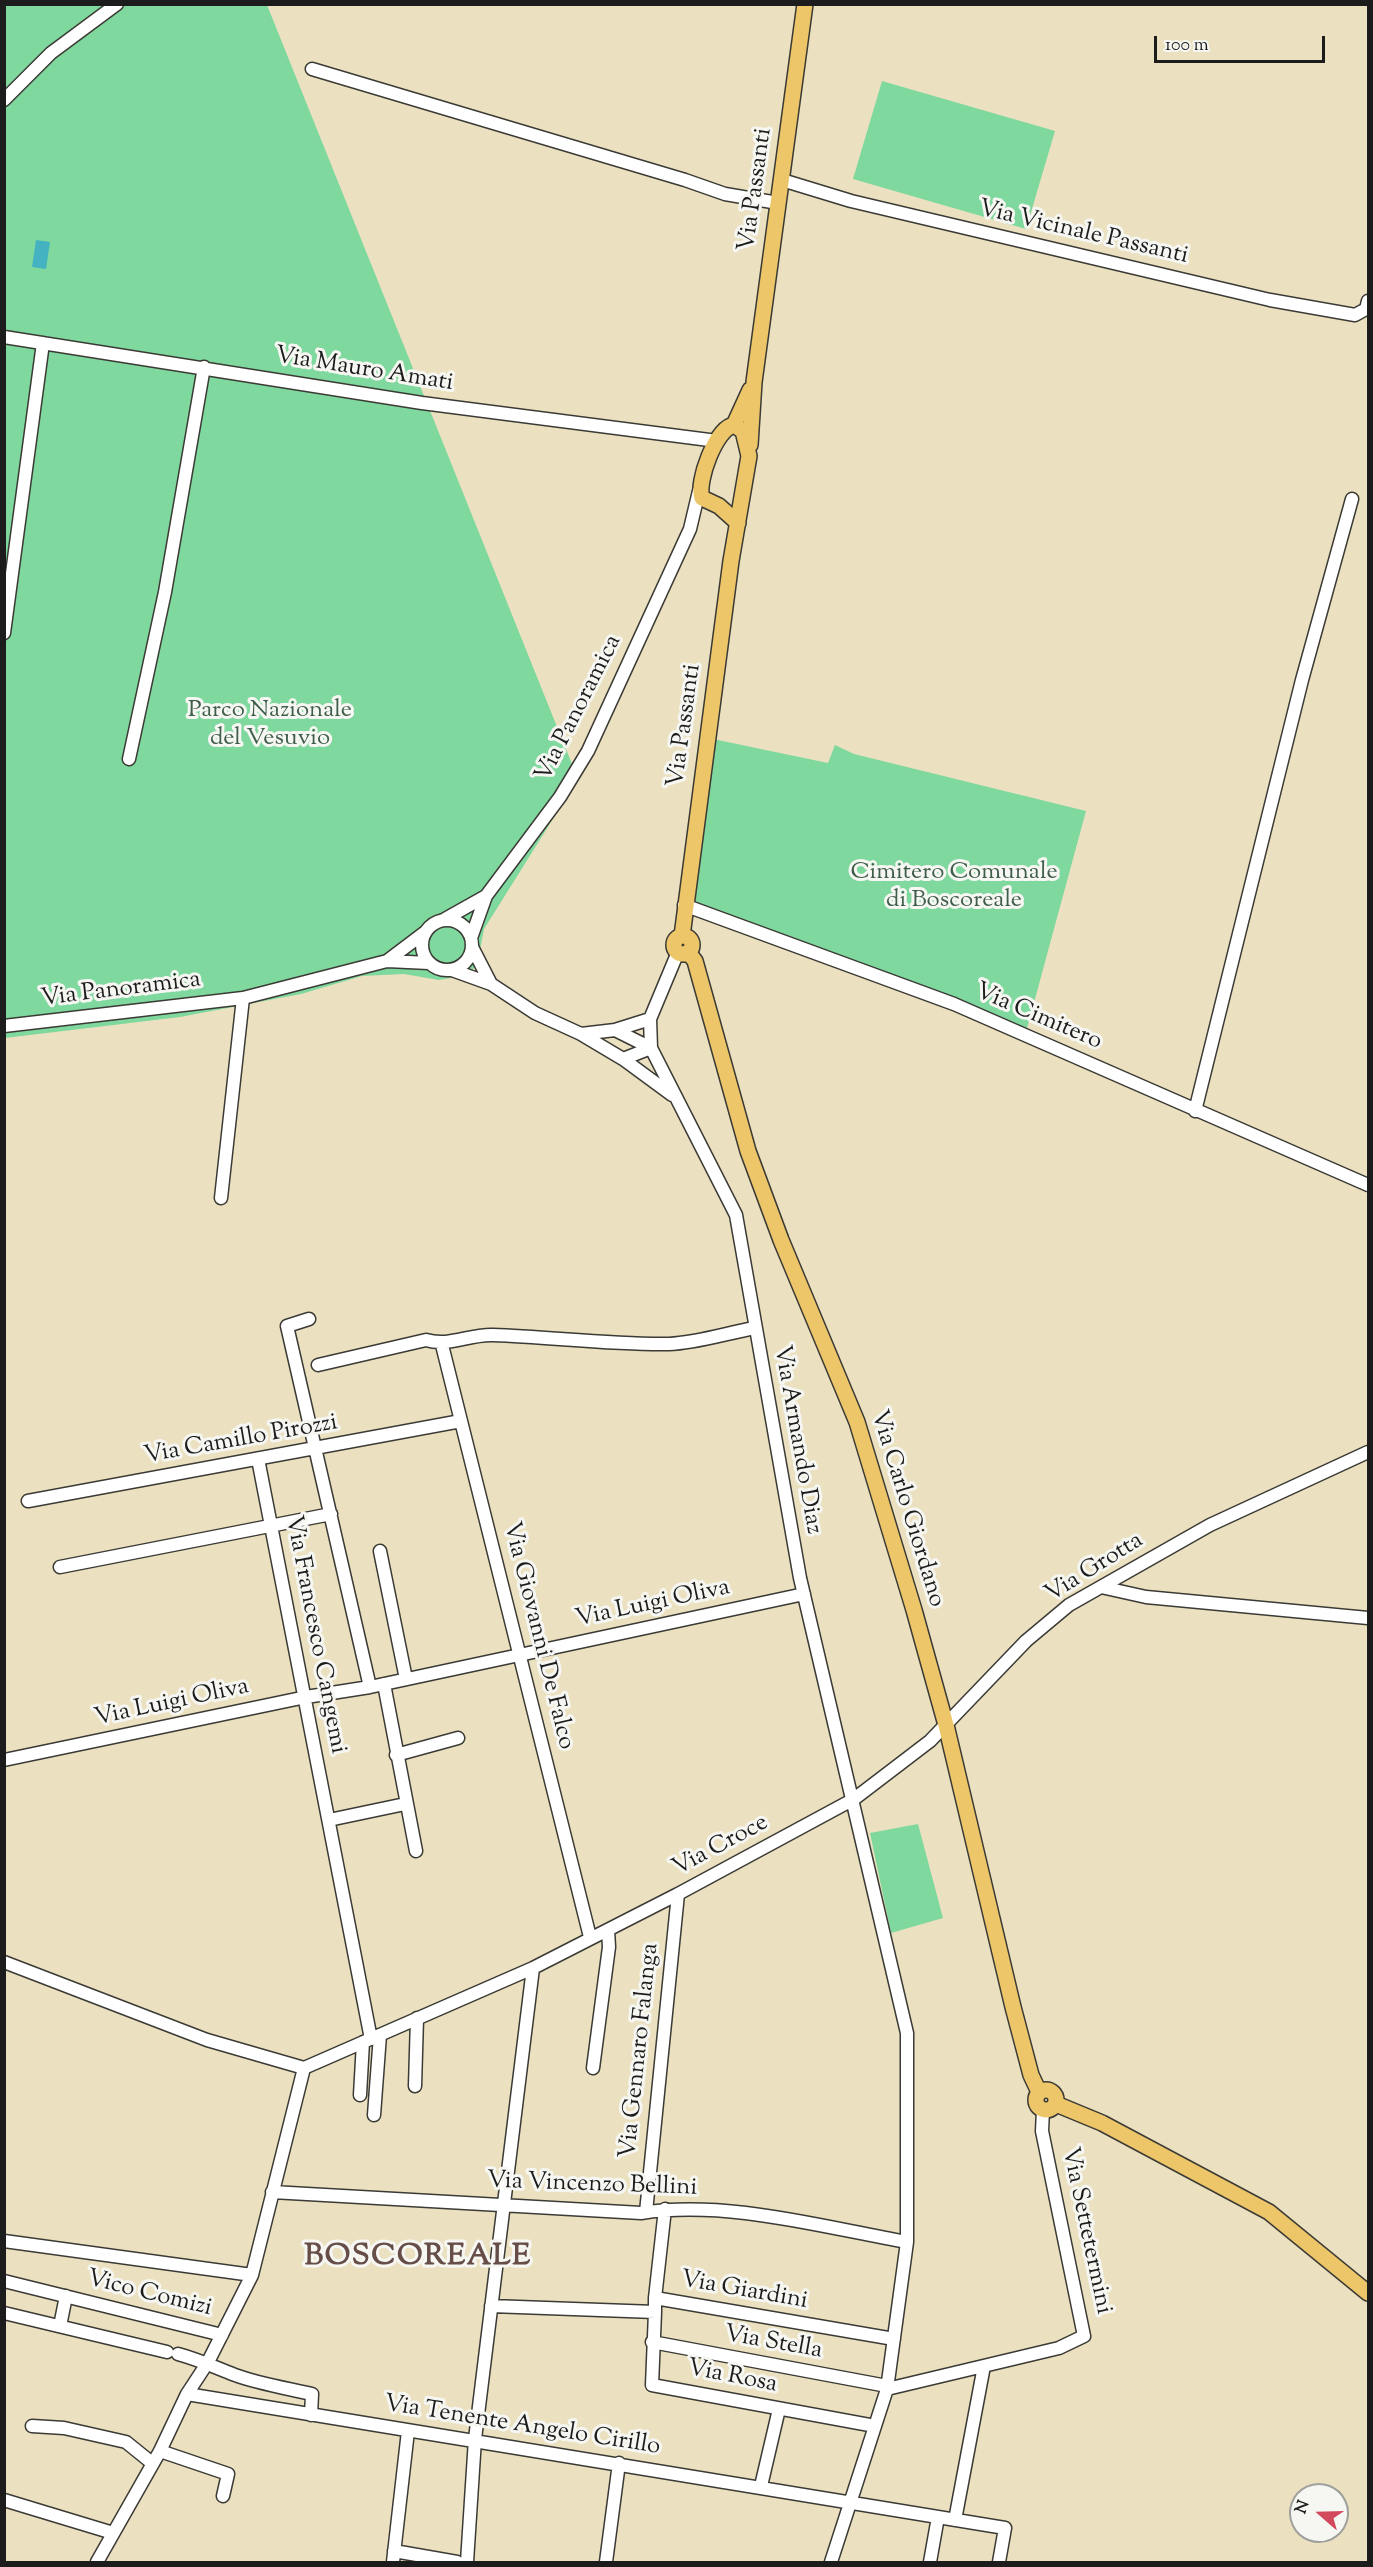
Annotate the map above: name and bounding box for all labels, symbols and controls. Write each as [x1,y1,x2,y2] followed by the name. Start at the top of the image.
[1157,24,1328,62] scale bar
[1165,33,1209,59] text: 100 m
[734,127,780,253] street label: Via Passanti
[975,196,1191,272] street label: Via Vicinale Passanti
[273,343,455,399] street label: Via Mauro Amati
[531,631,629,787] street label: Via Panoramica
[663,663,709,789] street label: Via Passanti
[188,698,352,754] park label: Parco Nazionale del Vesuvio
[850,860,1058,916] park label: Cimitero Comunale di Boscoreale
[39,967,203,1015] street label: Via Panoramica
[970,978,1106,1058] street label: Via Cimitero
[765,1343,827,1537] street label: Via Armando Diaz
[862,1407,950,1611] street label: Via Carlo Giordano
[142,1410,340,1472] street label: Via Camillo Pirozzi
[277,1514,351,1756] street label: Via Francesco Cangemi
[495,1519,579,1753] street label: Via Giovanni De Falco
[1041,1528,1149,1610] street label: Via Grotta
[573,1575,733,1635] street label: Via Luigi Oliva
[92,1674,252,1734] street label: Via Luigi Oliva
[668,1810,774,1884] street label: Via Croce
[615,1942,667,2160] street label: Via Gennaro Falanga
[1053,2145,1117,2317] street label: Via Settetermini
[486,2168,698,2204] street label: Via Vincenzo Bellini
[304,2241,532,2277] district label: BOSCOREALE
[83,2266,215,2324] street label: Vico Comizi
[678,2267,810,2317] street label: Via Giardini
[722,2321,824,2367] street label: Via Stella
[685,2355,779,2401] street label: Via Rosa
[382,2391,662,2463] street label: Via Tenente Angelo Cirillo
[1289,2483,1349,2543] north arrow
[1291,2497,1316,2517] text: N

